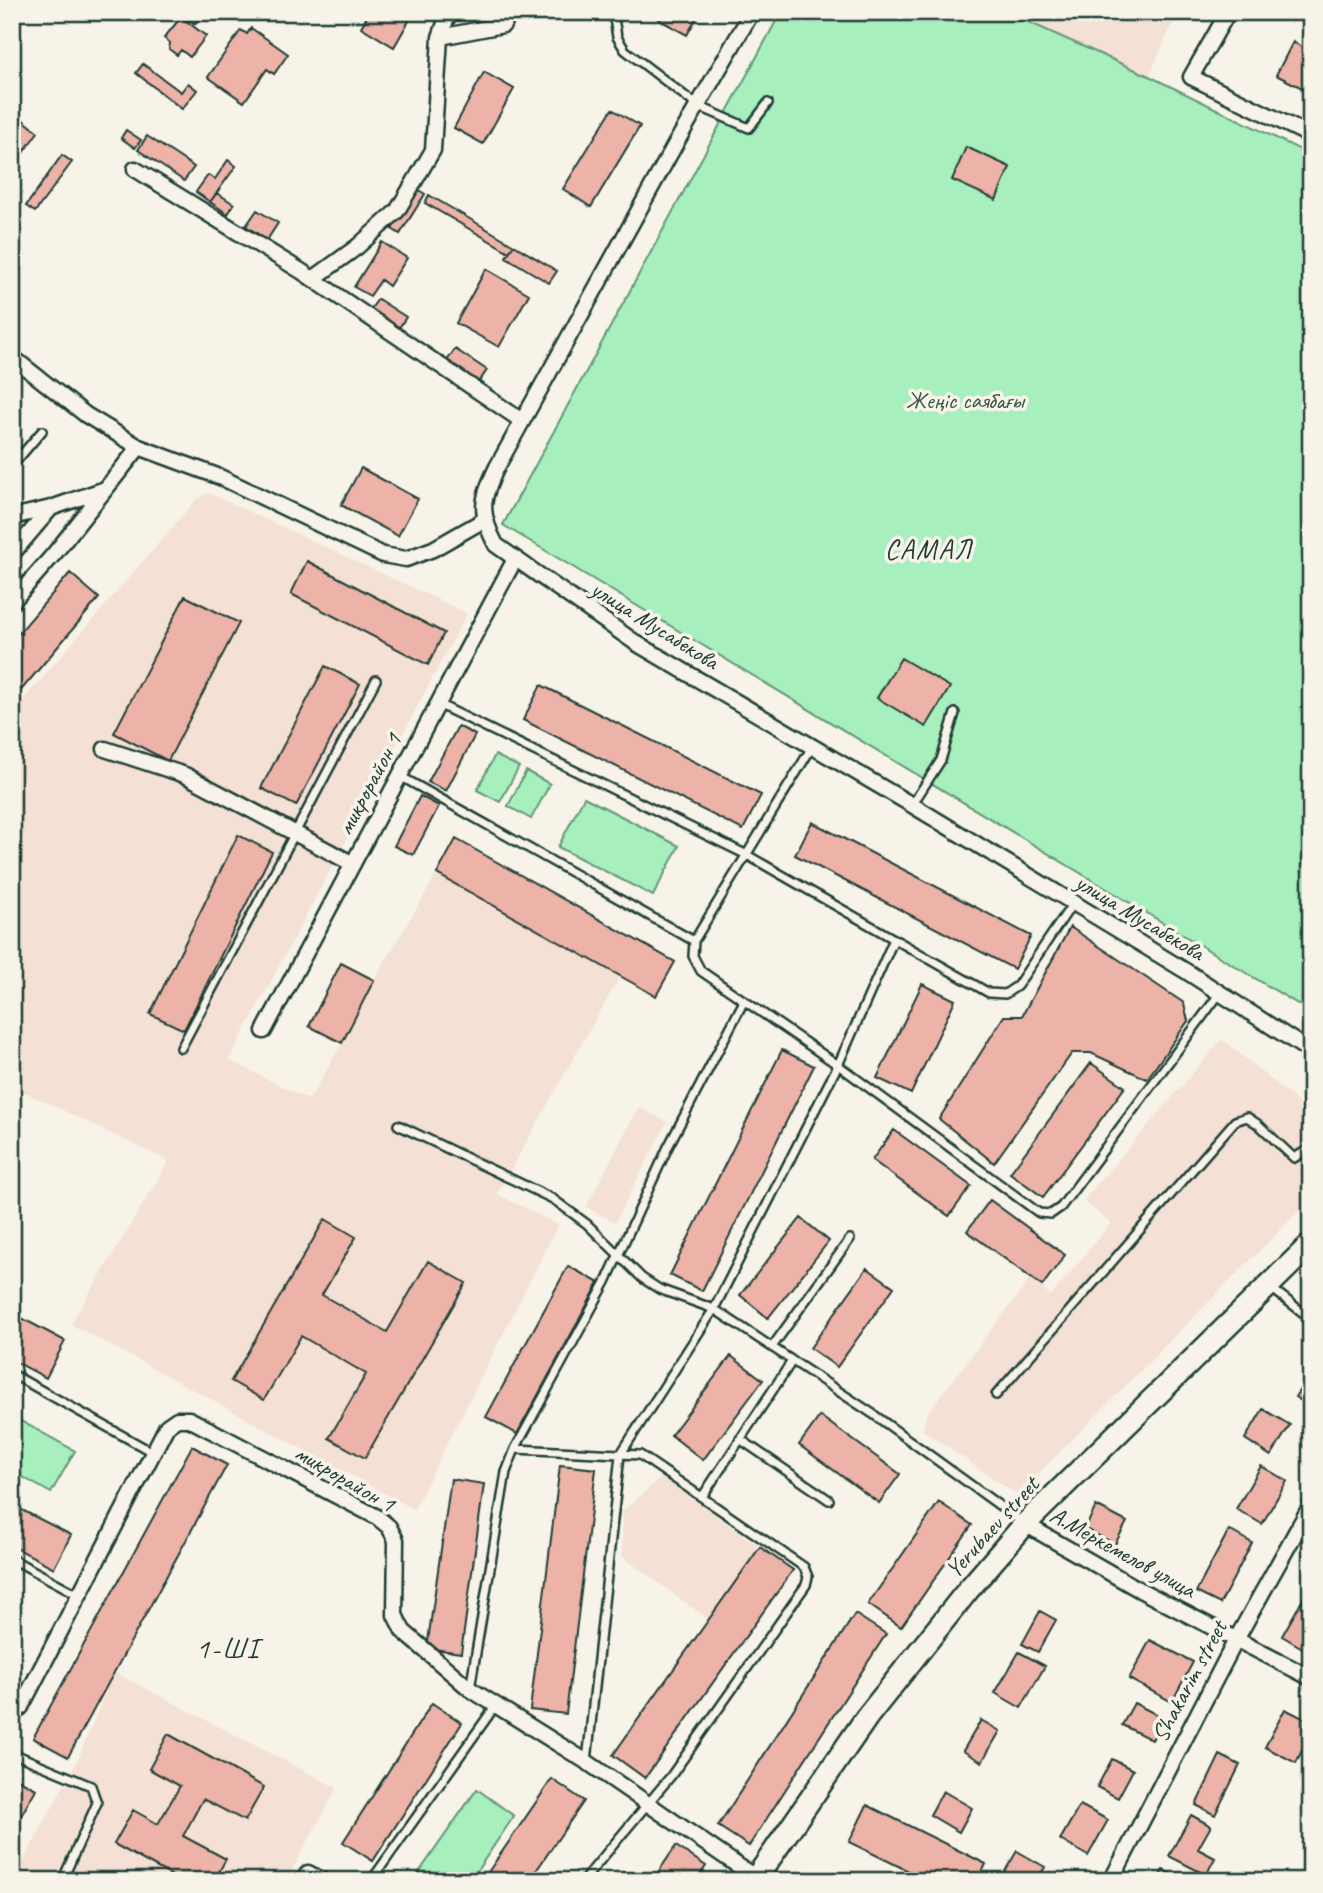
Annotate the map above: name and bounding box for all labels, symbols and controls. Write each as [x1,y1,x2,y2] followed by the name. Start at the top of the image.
[906,385,1026,415] park label: Жеңіс саябағы
[885,532,973,567] district label: САМАЛ
[584,573,726,677] street label: улица Мусабекова
[330,727,409,840] street label: микрорайон 1
[1068,866,1211,968] street label: улица Мусабекова
[289,1437,402,1519] street label: микрорайон 1
[939,1469,1047,1584] street label: Yerubaev street
[1045,1500,1202,1605] street label: А.Меркемелов улица
[1145,1613,1234,1747] street label: Shakarim street
[196,1631,264,1666] district label: 1-ШІ

